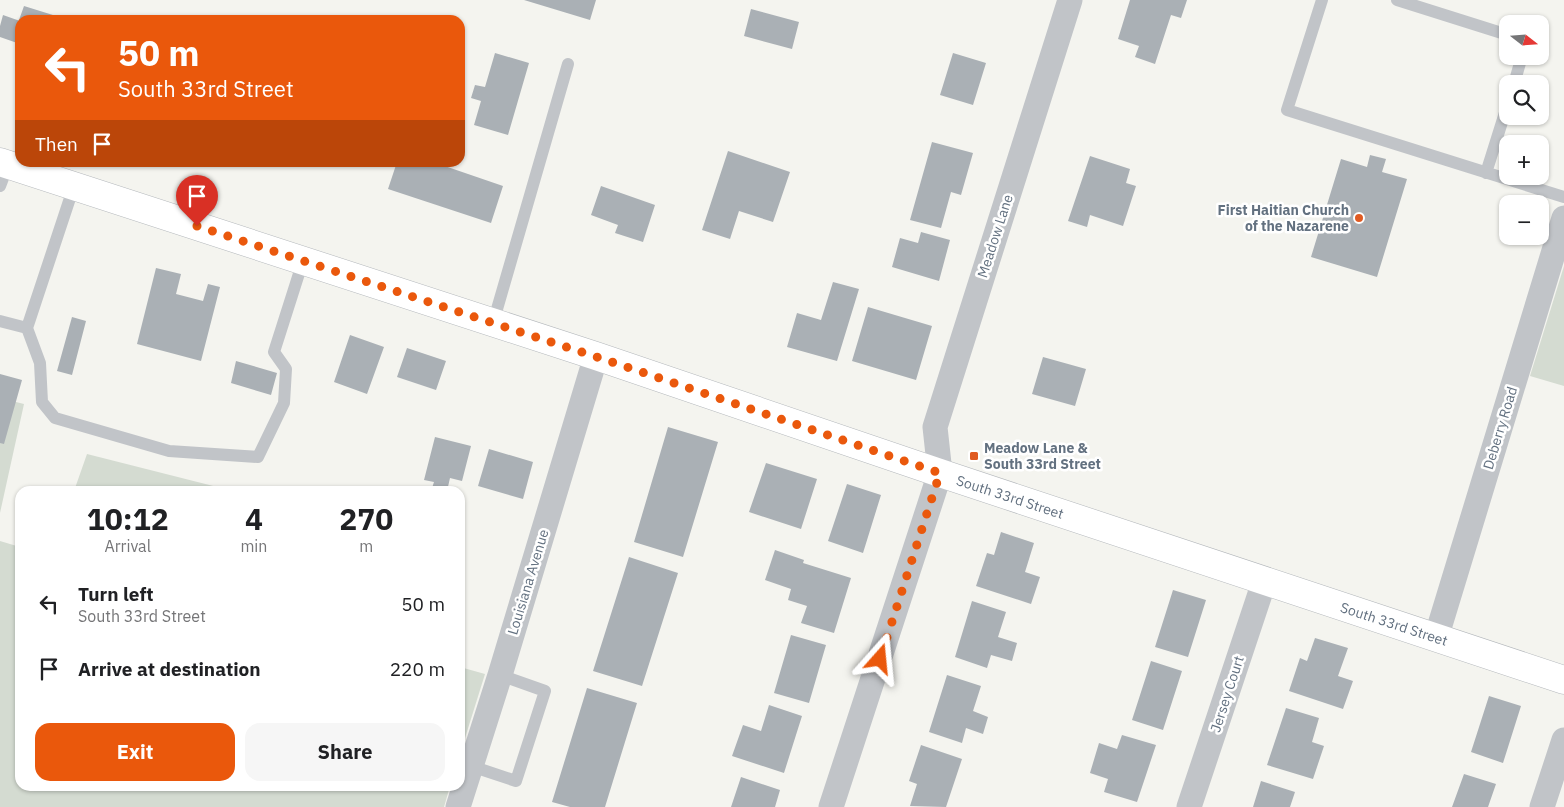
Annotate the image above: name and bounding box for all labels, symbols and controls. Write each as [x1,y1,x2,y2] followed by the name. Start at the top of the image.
[1499,15,1549,65] north arrow
[1499,15,1549,245] map controls
[118,30,200,76] text: 50 m
[35,35,100,100] icon: left
[118,74,294,103] text: South 33rd Street
[1499,75,1549,125] button: search
[88,130,116,158] icon: arrive
[35,132,78,156] text: Then
[1499,135,1549,185] button: +
[176,175,218,226] pin
[183,182,211,210] icon: arrive
[973,192,1017,280] street label: Meadow Lane
[1499,195,1549,245] button: −
[1217,201,1349,235] place label: First Haitian Church of the Nazarene
[1353,212,1365,224] marker: First Haitian Church of the Nazarene
[1479,384,1521,472] street label: Deberry Road
[984,439,1101,473] place label: Meadow Lane & South 33rd Street
[968,450,980,462] marker: Meadow Lane & South 33rd Street
[954,471,1066,523] street label: South 33rd Street
[87,499,169,538] text: 10:12
[245,499,263,538] text: 4
[339,499,393,538] text: 270
[503,527,553,637] street label: Louisiana Avenue
[104,536,151,556] text: Arrival
[240,536,267,556] text: min
[359,536,373,556] text: m
[78,582,154,606] text: Turn left
[35,590,63,618] icon: left
[401,592,445,616] text: 50 m
[1338,598,1450,650] street label: South 33rd Street
[78,606,206,626] text: South 33rd Street
[853,632,905,684] position arrow
[1206,653,1248,734] street label: Jersey Court
[35,655,63,683] icon: arrive
[78,657,261,681] text: Arrive at destination
[390,657,445,681] text: 220 m
[35,723,235,781] button: Exit
[245,723,445,781] button: Share

